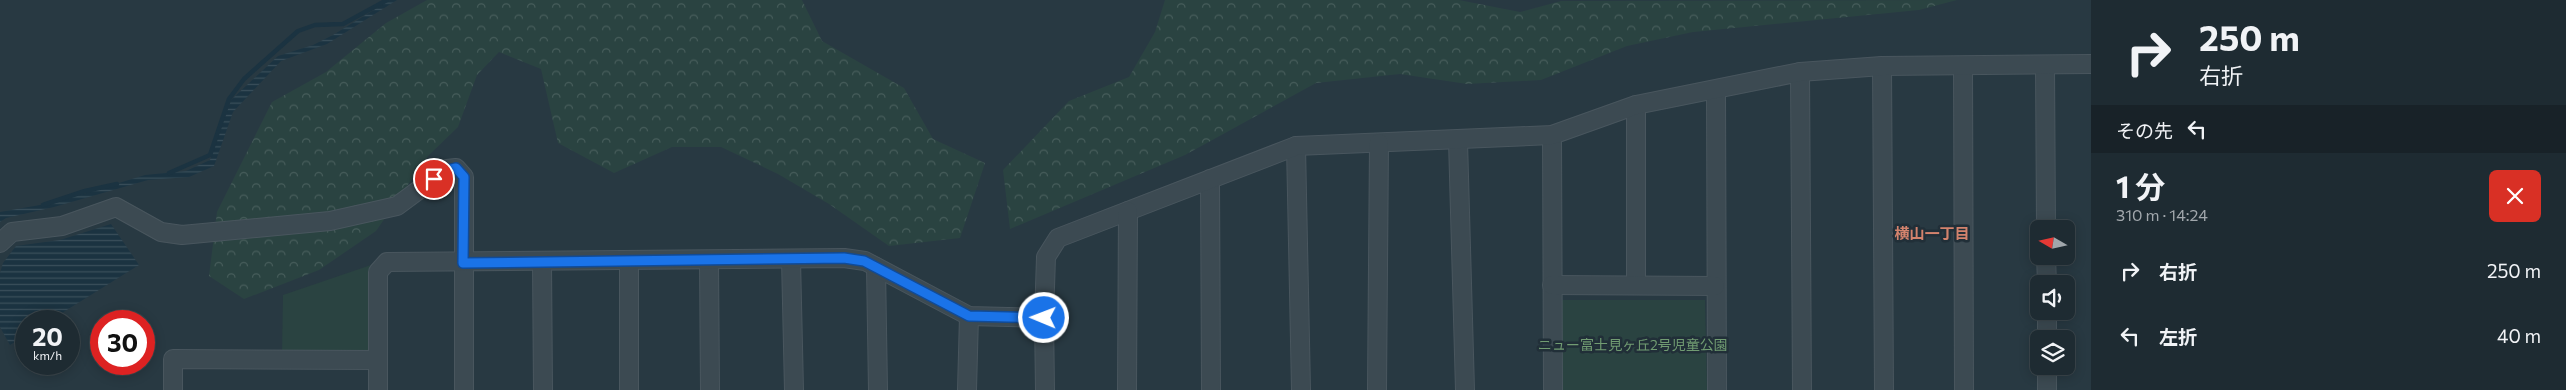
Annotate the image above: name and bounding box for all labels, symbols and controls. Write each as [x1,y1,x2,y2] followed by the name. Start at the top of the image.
[2199,15,2300,58] text: 250 m
[2116,20,2181,85] icon: right
[2199,62,2243,89] text: 右折
[2183,115,2211,143] icon: left
[2116,119,2173,142] text: その先
[413,158,455,200] pin
[420,165,448,193] icon: arrive
[2116,167,2165,204] text: 1 分
[2489,170,2541,222] button: close
[2116,205,2208,224] text: 310 m · 14:24
[2030,220,2075,265] north arrow
[2030,220,2075,375] map controls
[1894,224,1970,242] district label: 横山一丁目
[2116,257,2144,285] icon: right
[2487,259,2541,282] text: 250 m
[2159,260,2197,283] text: 右折
[2030,275,2075,320] button: sound
[1017,291,1069,343] position arrow
[90,310,155,375] speed limit sign: 30
[32,321,63,351] text: 20
[2116,322,2144,350] icon: left
[2497,324,2541,347] text: 40 m
[2159,325,2197,348] text: 左折
[2030,330,2075,375] button: layers
[1538,336,1728,353] park label: ニュー富士見ヶ丘2号児童公園
[33,348,62,362] text: km/h

